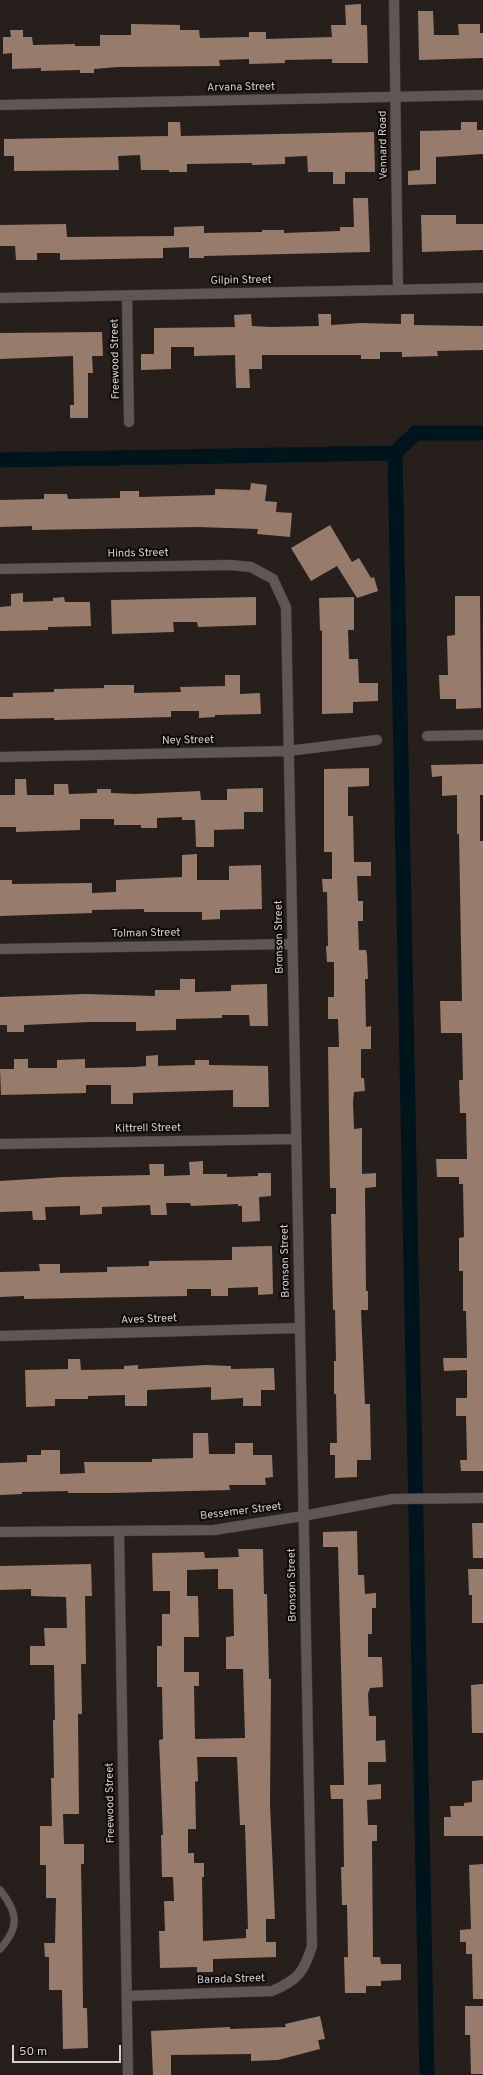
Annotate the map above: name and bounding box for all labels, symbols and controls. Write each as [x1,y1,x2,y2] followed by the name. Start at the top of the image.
[207,81,275,95] street label: Arvana Street
[377,110,391,180] street label: Vennard Road
[210,274,272,288] street label: Gilpin Street
[109,319,123,399] street label: Freewood Street
[107,547,169,561] street label: Hinds Street
[162,734,214,748] street label: Ney Street
[273,900,287,974] street label: Bronson Street
[111,927,181,941] street label: Tolman Street
[115,1122,181,1136] street label: Kittrell Street
[279,1224,293,1298] street label: Bronson Street
[121,1312,177,1328] street label: Aves Street
[199,1500,283,1524] street label: Bessemer Street
[286,1548,300,1622] street label: Bronson Street
[104,1763,118,1843] street label: Freewood Street
[197,1972,265,1988] street label: Barada Street
[14,2037,123,2063] scale bar
[19,2044,47,2060] text: 50 m

